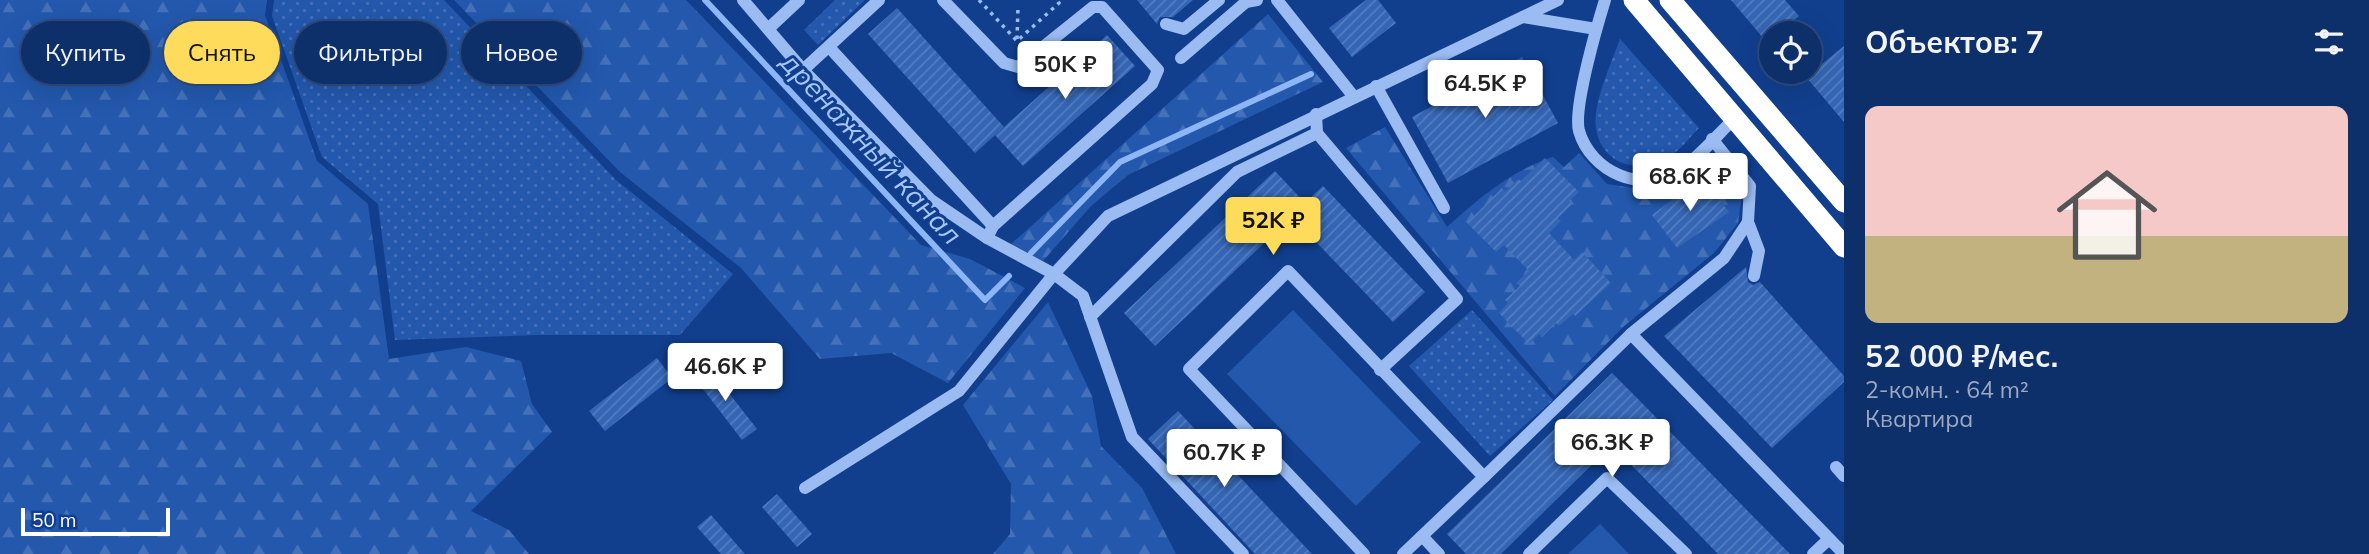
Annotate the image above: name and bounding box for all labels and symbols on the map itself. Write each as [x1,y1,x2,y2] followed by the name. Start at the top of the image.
[1016,42,1114,101] pin: 50K ₽
[773,44,970,251] water label: дренажный канал
[1420,60,1550,120] pin: 64.5K ₽
[1625,154,1755,213] pin: 68.6K ₽
[1224,198,1322,257] pin: 52K ₽
[660,344,790,403] pin: 46.6K ₽
[1547,420,1677,479] pin: 66.3K ₽
[1159,430,1289,489] pin: 60.7K ₽
[21,505,170,537] scale bar

